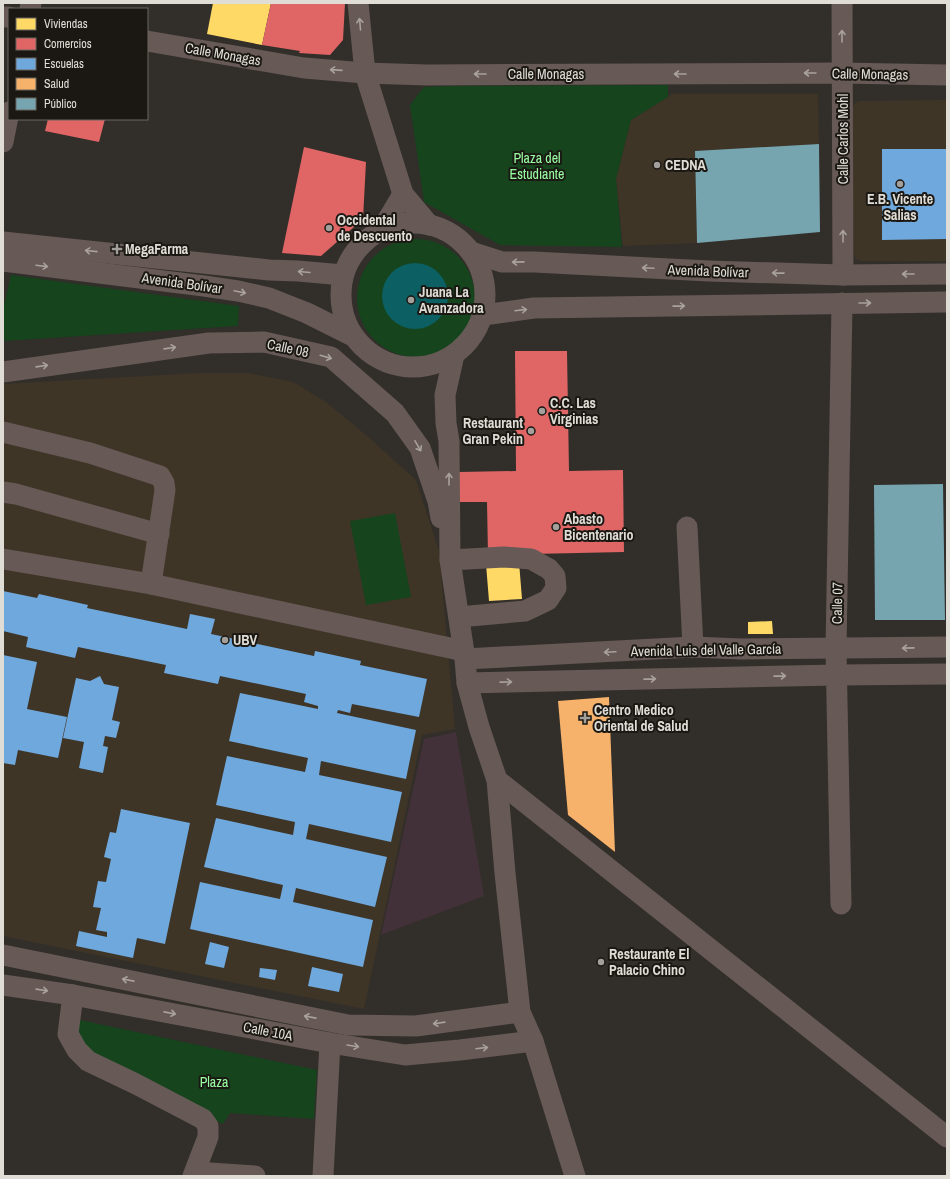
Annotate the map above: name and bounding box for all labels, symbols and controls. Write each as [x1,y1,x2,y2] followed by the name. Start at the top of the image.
[8,8,148,120] legend
[44,16,88,32] text: Viviendas
[357,18,364,31] one-way arrow
[838,30,846,43] one-way arrow
[44,36,92,52] text: Comercios
[184,38,263,70] street label: Calle Monagas
[44,56,84,72] text: Escuelas
[832,64,909,84] street label: Calle Monagas
[508,65,585,83] street label: Calle Monagas
[330,67,343,74] one-way arrow
[804,69,817,77] one-way arrow
[474,70,487,78] one-way arrow
[674,70,687,78] one-way arrow
[44,76,69,92] text: Salud
[834,94,852,184] street label: Calle Carlos Mohl
[44,96,77,112] text: Público
[510,149,564,183] park label: Plaza del Estudiante
[665,156,707,174] place label: CEDNA
[652,160,662,170] marker: CEDNA
[895,179,905,189] marker: E.B. Vicente Salias
[867,190,933,224] place label: E.B. Vicente Salias
[337,211,412,245] place label: Occidental de Descuento
[324,223,334,233] marker: Occidental de Descuento
[839,230,847,243] one-way arrow
[125,240,189,258] place label: MegaFarma
[112,244,122,254] marker: MegaFarma
[85,247,98,255] one-way arrow
[512,258,525,266] one-way arrow
[666,261,749,281] street label: Avenida Bolívar
[35,262,48,270] one-way arrow
[642,265,655,272] one-way arrow
[140,268,223,298] street label: Avenida Bolívar
[298,268,311,276] one-way arrow
[772,269,785,277] one-way arrow
[902,270,915,278] one-way arrow
[419,283,484,317] place label: Juana La Avanzadora
[233,288,246,296] one-way arrow
[406,295,416,305] marker: Juana La Avanzadora
[858,299,871,307] one-way arrow
[672,302,685,310] one-way arrow
[514,306,527,314] one-way arrow
[266,335,310,361] street label: Calle 08
[163,344,176,352] one-way arrow
[320,354,333,361] one-way arrow
[35,362,48,370] one-way arrow
[550,394,598,428] place label: C.C. Las Virginias
[537,406,547,416] marker: C.C. Las Virginias
[462,414,523,448] place label: Restaurant Gran Pekin
[526,426,536,436] marker: Restaurant Gran Pekin
[414,440,422,452] one-way arrow
[445,473,453,486] one-way arrow
[564,510,634,544] place label: Abasto Bicentenario
[551,522,561,532] marker: Abasto Bicentenario
[828,582,846,624] street label: Calle 07
[233,631,258,649] place label: UBV
[220,635,230,645] marker: UBV
[629,640,782,660] street label: Avenida Luis del Valle García
[902,644,915,652] one-way arrow
[604,648,617,655] one-way arrow
[773,672,786,680] one-way arrow
[643,675,656,683] one-way arrow
[499,678,512,686] one-way arrow
[594,701,688,735] place label: Centro Medico Oriental de Salud
[579,712,591,724] marker: Centro Medico Oriental de Salud
[609,945,689,979] place label: Restaurante El Palacio Chino
[596,957,606,967] marker: Restaurante El Palacio Chino
[122,976,135,984] one-way arrow
[35,987,48,994] one-way arrow
[163,1009,176,1017] one-way arrow
[304,1013,317,1021] one-way arrow
[242,1017,294,1045] street label: Calle 10A
[433,1019,446,1027] one-way arrow
[346,1043,359,1051] one-way arrow
[475,1044,488,1052] one-way arrow
[200,1073,229,1091] park label: Plaza

